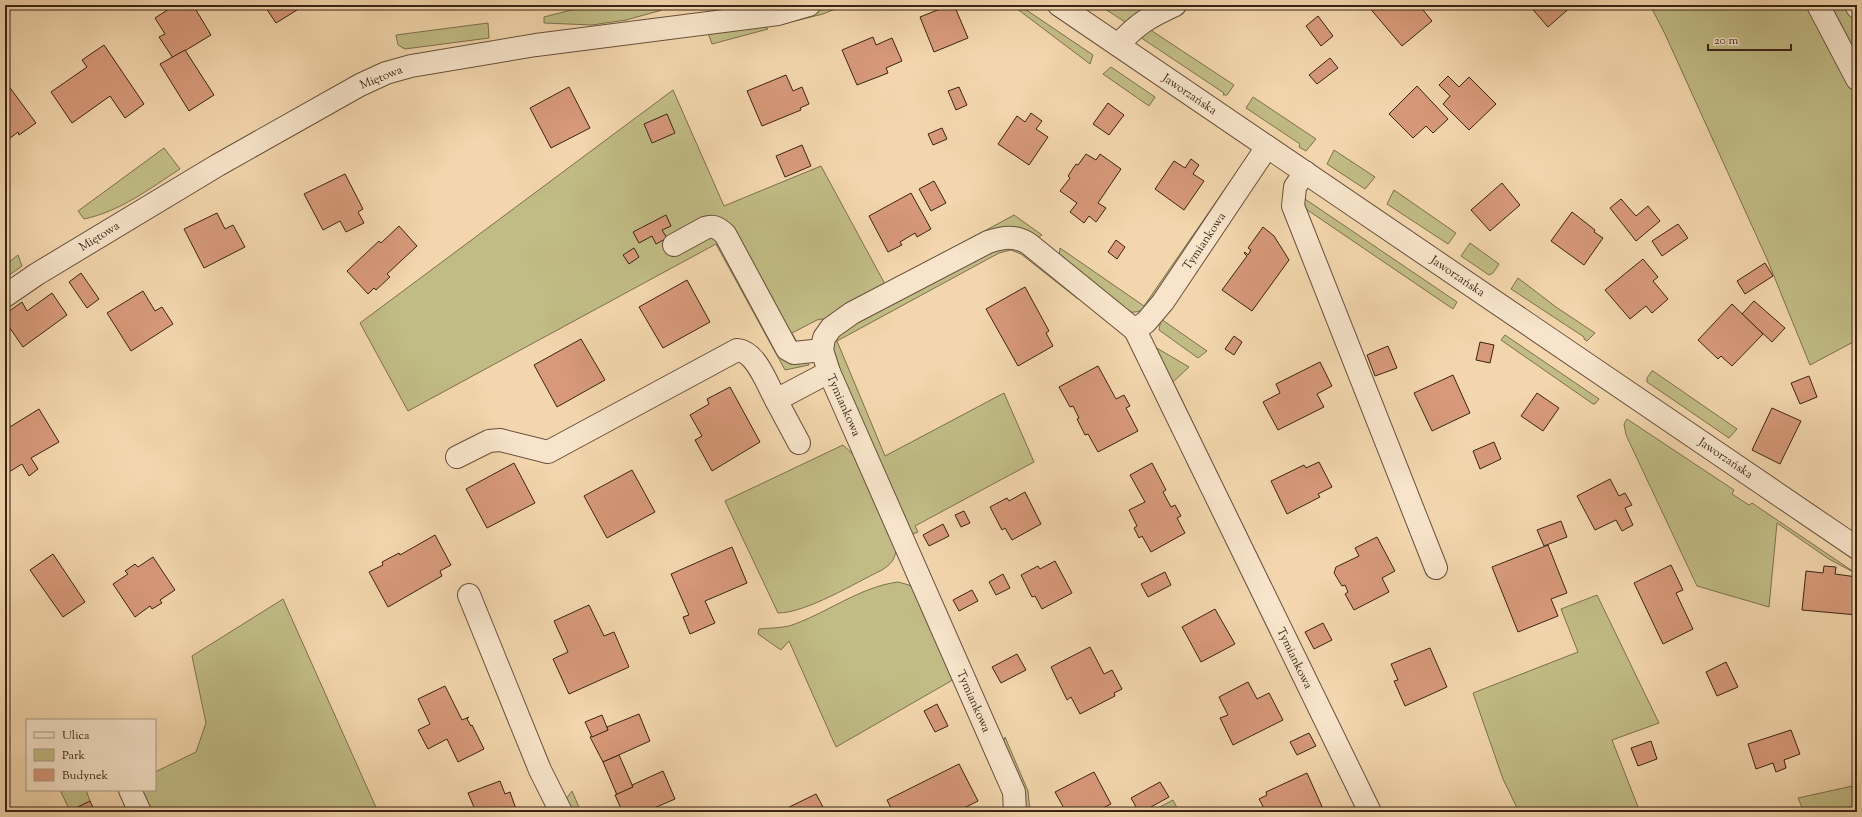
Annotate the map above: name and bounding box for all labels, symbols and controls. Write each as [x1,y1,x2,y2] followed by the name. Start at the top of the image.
[1708,26,1791,52] scale bar
[1714,32,1739,50] text: 20 m
[357,61,406,95] street label: Miętowa
[1158,69,1221,120] street label: Jaworzańska
[1179,209,1231,274] street label: Tymiankowa
[76,217,124,256] street label: Miętowa
[1426,251,1489,302] street label: Jaworzańska
[821,371,865,440] street label: Tymiankowa
[1694,433,1757,484] street label: Jaworzańska
[1271,625,1317,693] street label: Tymiankowa
[951,667,995,736] street label: Tymiankowa
[26,719,156,791] legend
[62,727,90,745] text: Ulica
[62,747,85,765] text: Park
[62,767,109,785] text: Budynek

